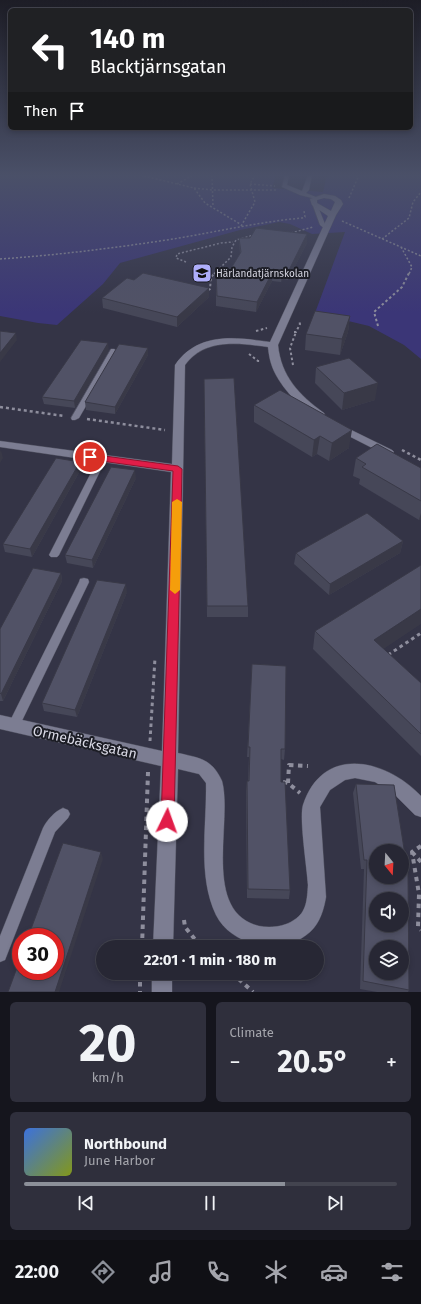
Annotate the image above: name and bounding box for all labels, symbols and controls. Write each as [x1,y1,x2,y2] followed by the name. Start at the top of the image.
[90,22,166,55] text: 140 m
[24,24,76,76] icon: left
[90,56,227,78] text: Blacktjärnsgatan
[66,100,88,122] icon: arrive
[24,102,58,120] text: Then
[191,262,213,284] school or university icon: Härlandatjärnskolan
[216,268,309,280] place label: Härlandatjärnskolan
[73,440,107,474] pin
[79,446,101,468] icon: arrive
[31,722,139,763] street label: Ormebäcksgatan
[146,800,188,842] position arrow
[369,844,409,884] north arrow
[369,844,409,980] map controls
[369,892,409,932] button: sound
[12,928,64,980] speed limit sign: 30
[369,940,409,980] button: layers
[144,951,276,969] text: 22:01 · 1 min · 180 m
[79,1012,136,1075] text: 20
[230,1025,274,1040] text: Climate
[277,1044,349,1080] text: 20.5°
[230,1049,241,1076] text: −
[386,1049,397,1076] text: +
[92,1070,124,1085] text: km/h
[84,1135,167,1153] text: Northbound
[84,1153,155,1168] text: June Harbor
[75,1192,97,1214] icon: previous
[199,1192,221,1214] icon: pause
[324,1192,346,1214] icon: next
[89,1258,117,1286] icon: directions
[147,1258,175,1286] icon: music
[204,1258,232,1286] icon: phone
[262,1258,290,1286] icon: climate
[320,1258,348,1286] icon: car
[378,1258,406,1286] icon: filters
[15,1261,59,1283] text: 22:00

